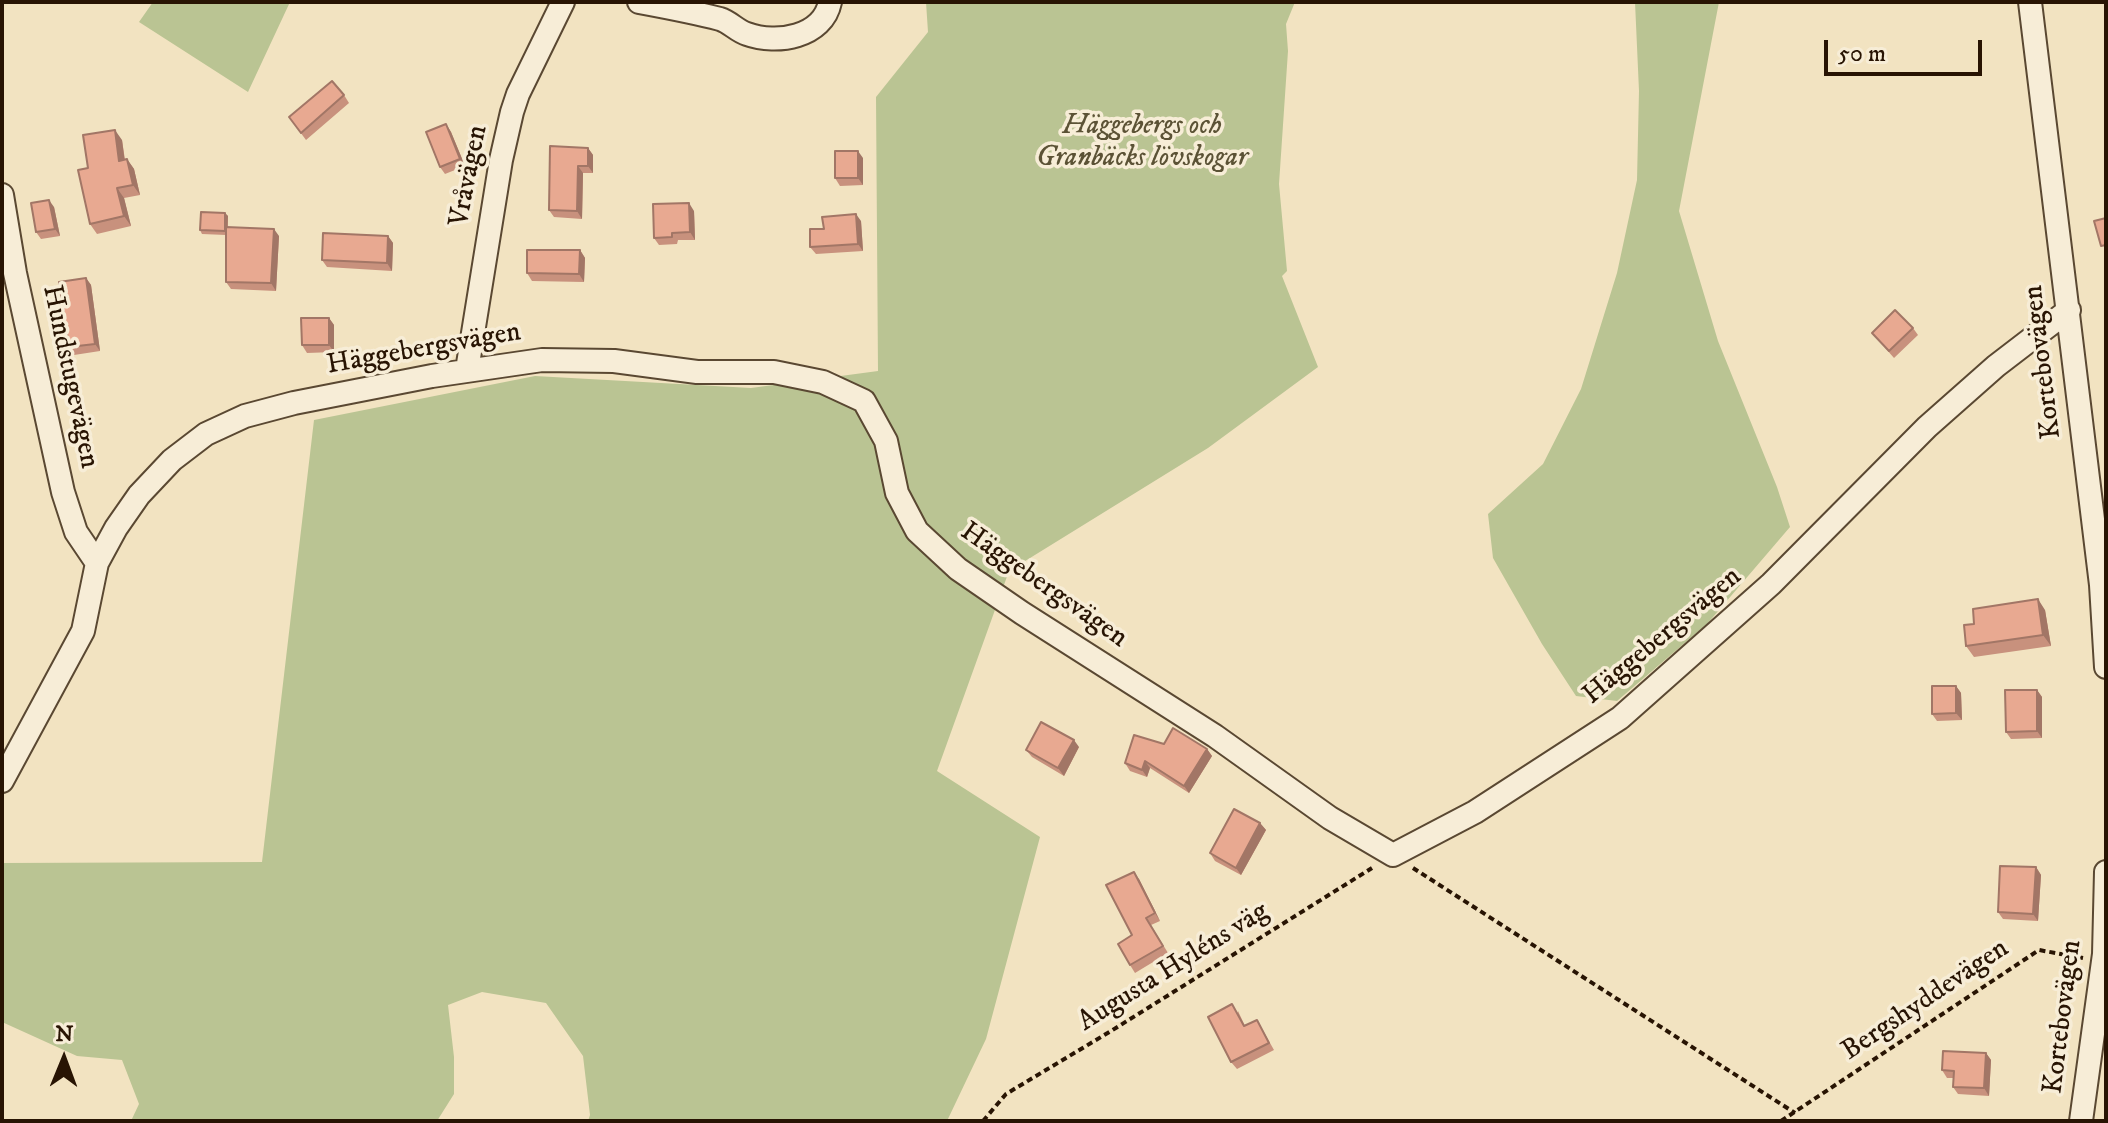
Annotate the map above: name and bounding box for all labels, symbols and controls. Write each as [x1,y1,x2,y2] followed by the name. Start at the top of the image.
[1828,24,1986,74] scale bar
[1838,39,1886,69] text: 50 m
[1036,110,1248,176] park label: Häggebergs och Granbäcks lövskogar
[444,123,496,229] street label: Vråvägen
[33,282,105,472] street label: Hundstugevägen
[2018,283,2070,441] street label: Kortebovägen
[324,316,524,384] street label: Häggebergsvägen
[953,516,1133,656] street label: Häggebergsvägen
[1577,561,1749,713] street label: Häggebergsvägen
[1073,896,1275,1040] street label: Augusta Hyléns väg
[1836,933,2016,1069] street label: Bergshyddevägen
[2038,938,2090,1096] street label: Kortebovägen
[24,1019,104,1099] north arrow
[55,1021,74,1048] text: N

